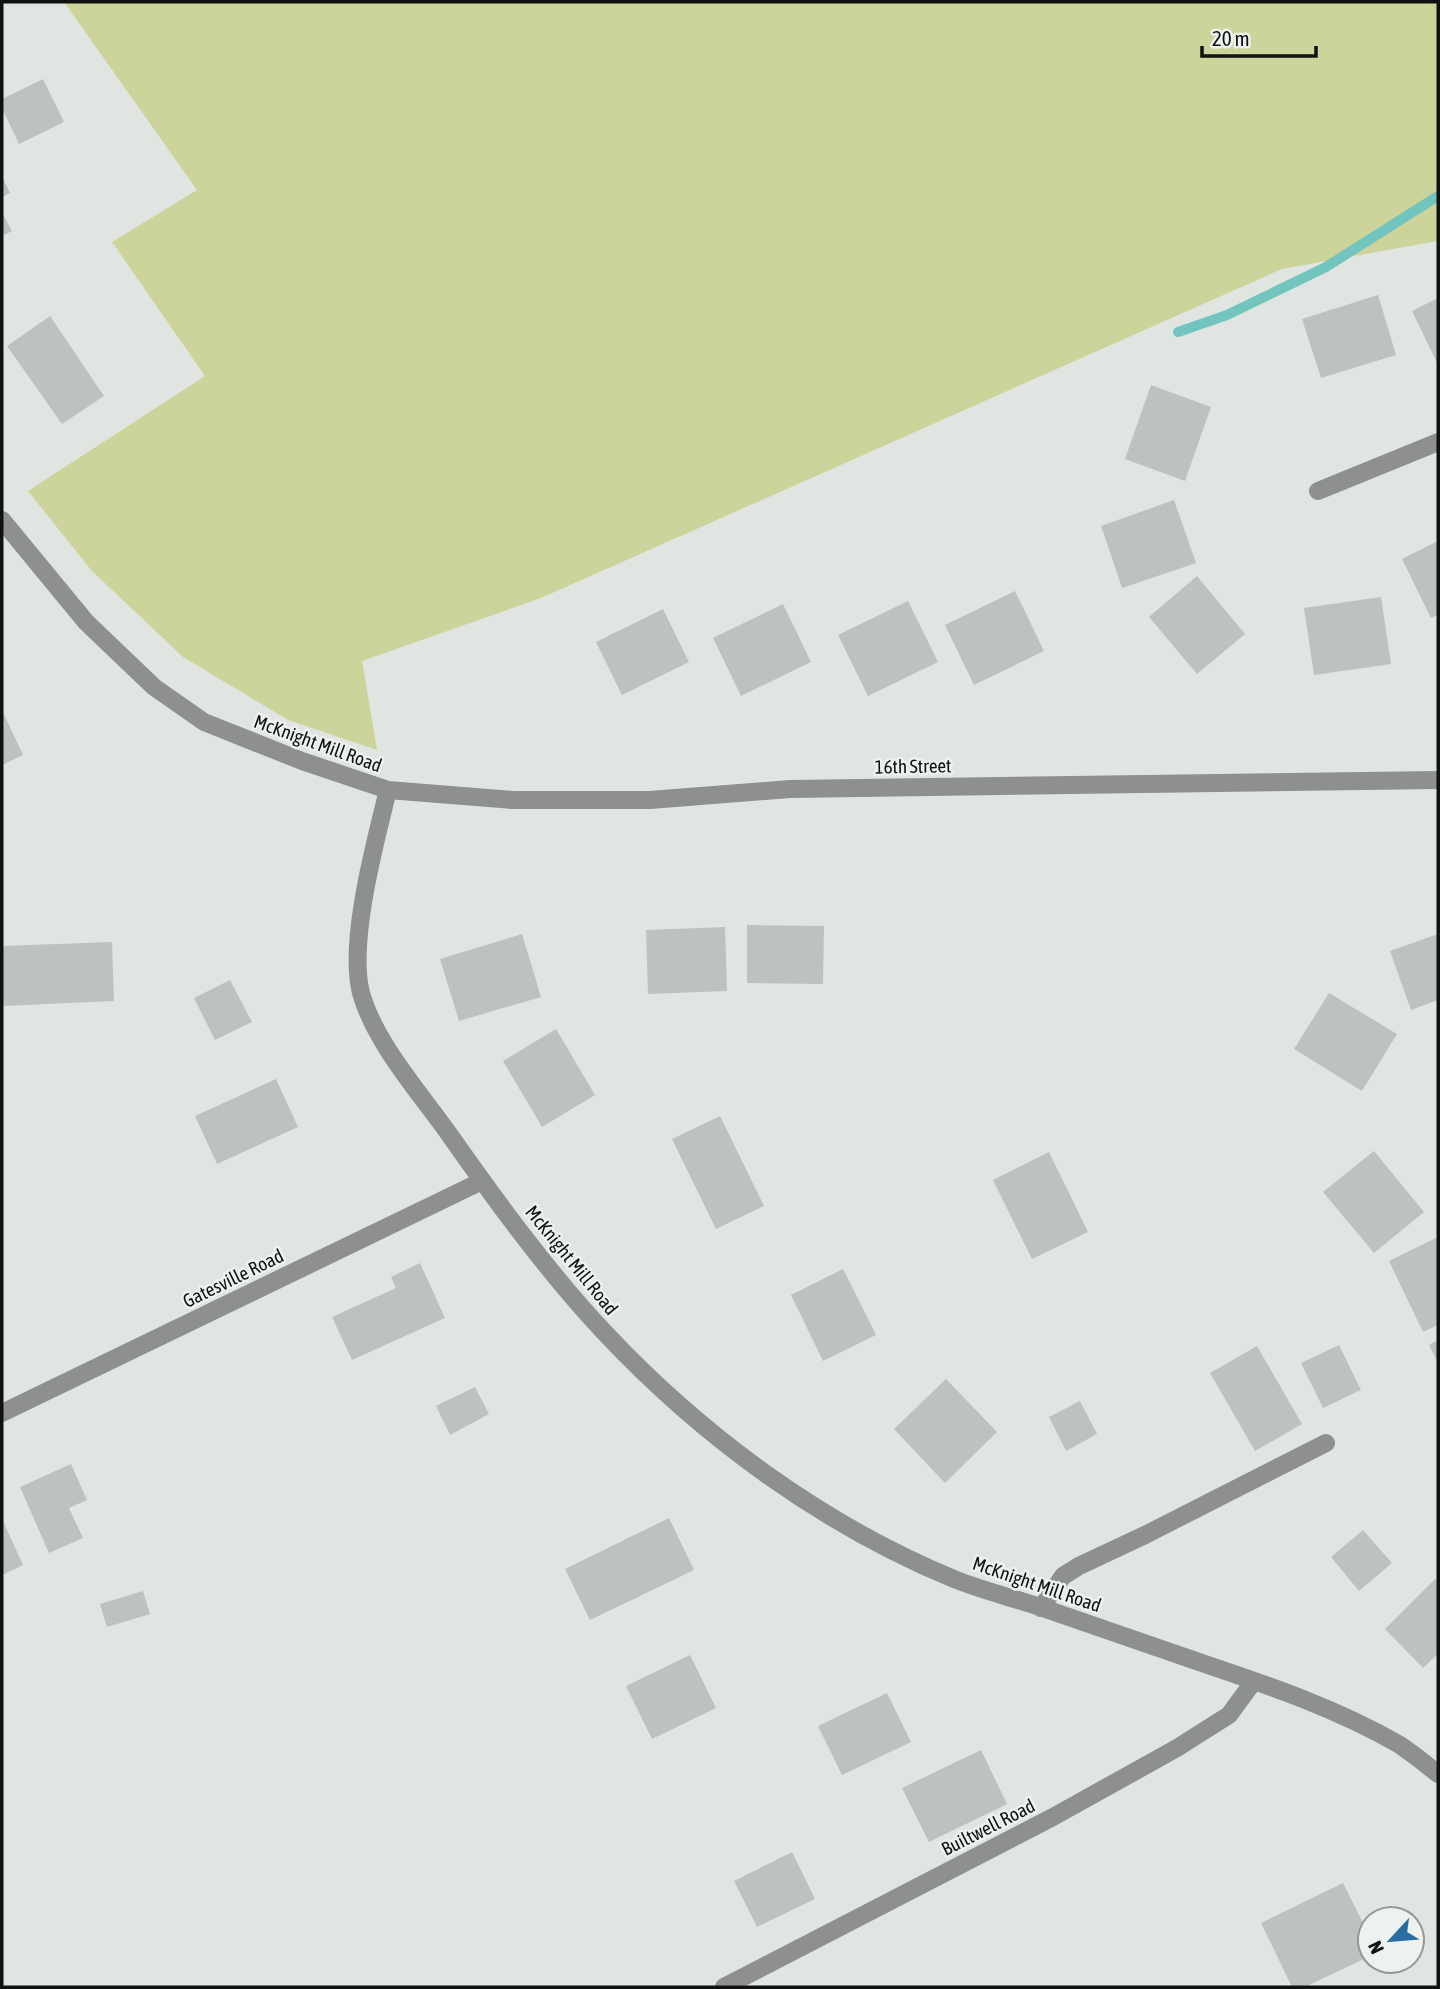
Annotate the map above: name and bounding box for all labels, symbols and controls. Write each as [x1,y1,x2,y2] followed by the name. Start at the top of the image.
[1202,14,1316,58] scale bar
[1212,26,1250,50] text: 20 m
[251,710,385,776] street label: McKnight Mill Road
[874,754,952,778] street label: 16th Street
[521,1201,623,1319] street label: McKnight Mill Road
[179,1244,287,1312] street label: Gatesville Road
[970,1552,1104,1616] street label: McKnight Mill Road
[938,1794,1038,1860] street label: Builtwell Road
[1356,1905,1426,1975] north arrow
[1363,1938,1388,1957] text: N

